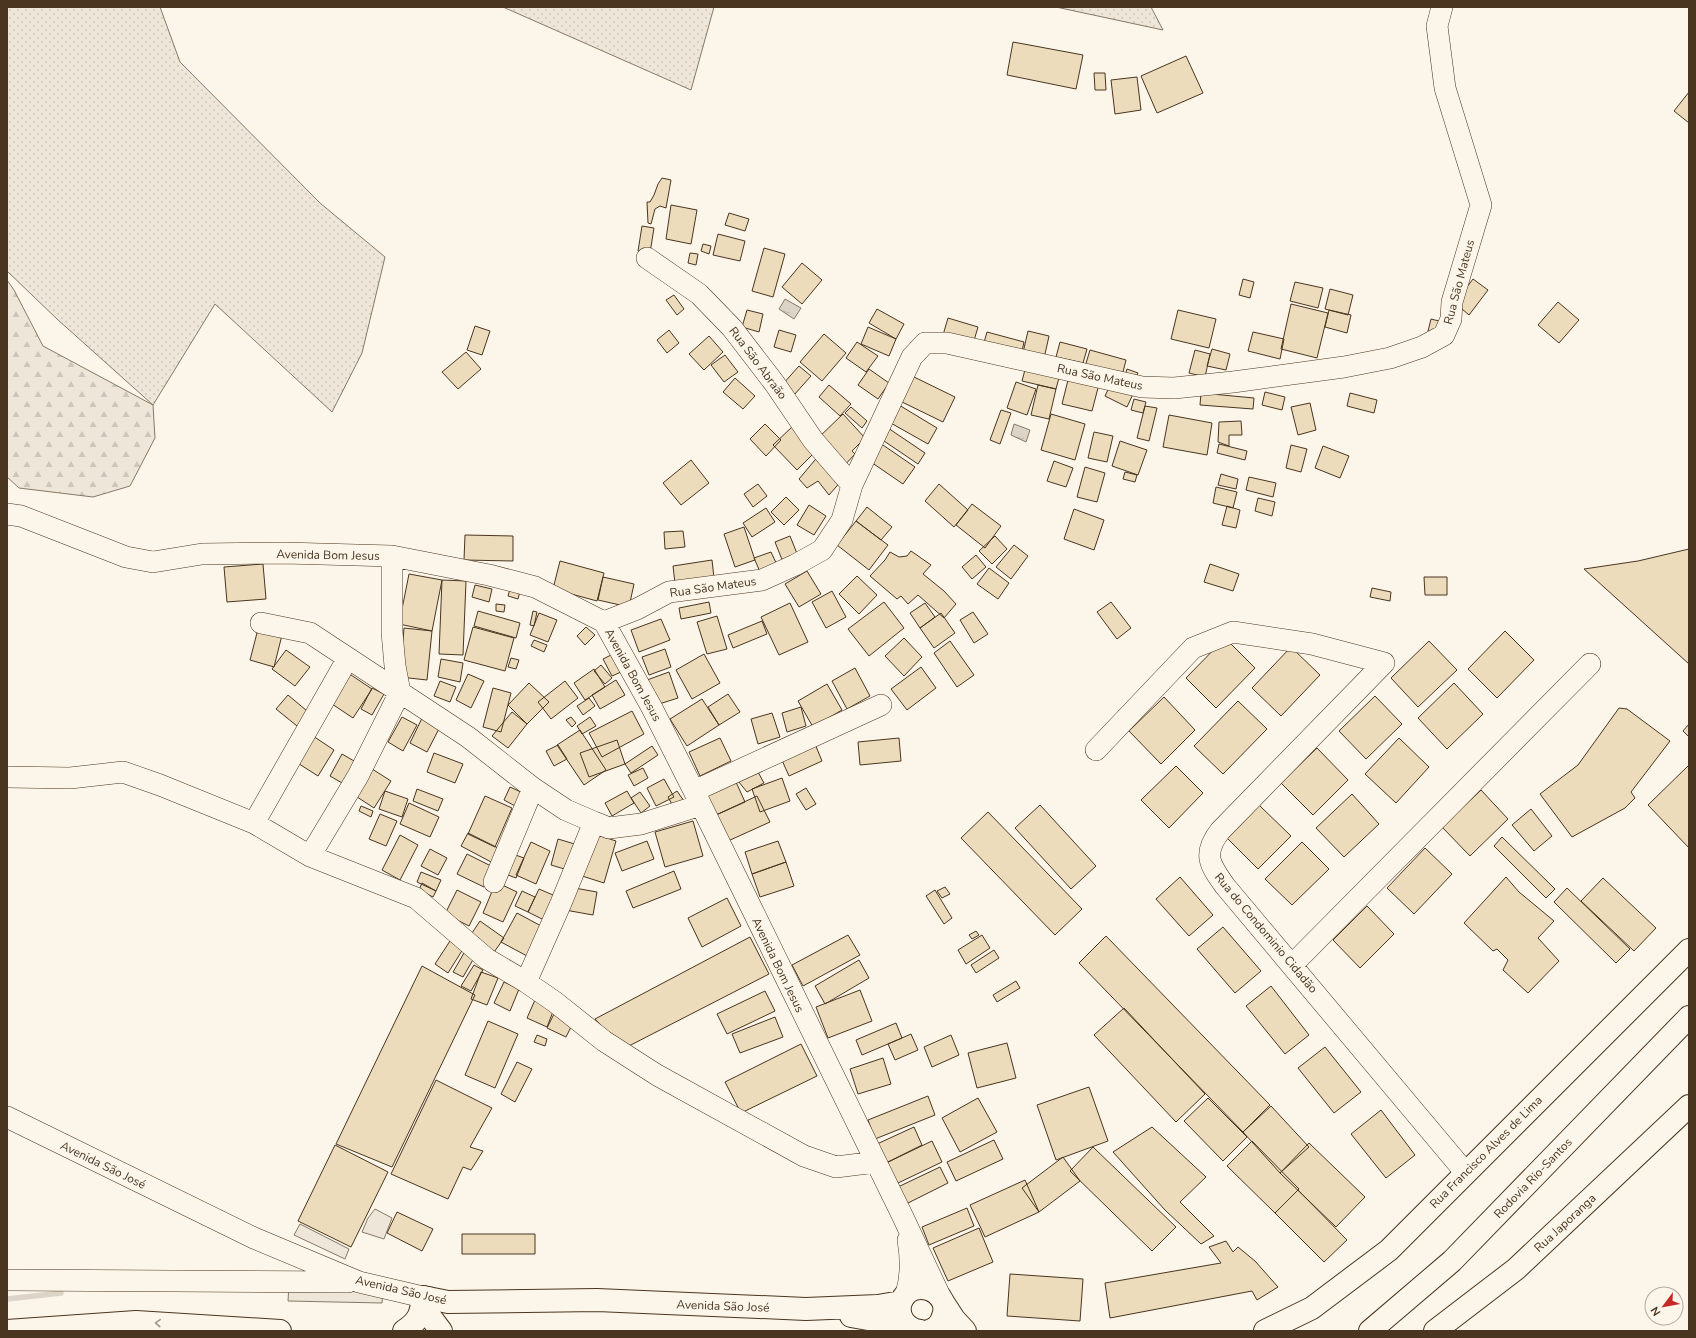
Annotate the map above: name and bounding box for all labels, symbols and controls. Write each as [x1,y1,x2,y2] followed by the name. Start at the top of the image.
[1440,238,1478,326] street label: Rua São Mateus
[725,323,791,403] street label: Rua São Abraão
[1056,360,1145,394] street label: Rua São Mateus
[276,546,380,564] street label: Avenida Bom Jesus
[669,573,758,601] street label: Rua São Mateus
[601,626,665,724] street label: Avenida Bom Jesus
[1211,869,1321,997] street label: Rua do Condominio Cidadão
[748,915,808,1015] street label: Avenida Bom Jesus
[1426,1092,1546,1212] street label: Rua Francisco Alves de Lima
[1490,1134,1576,1222] street label: Rodovia Rio-Santos
[58,1137,148,1193] street label: Avenida São José
[1531,1190,1599,1256] street label: Rua Japoranga
[354,1272,448,1308] street label: Avenida São José
[1644,1286,1684,1326] north arrow
[676,1296,770,1316] street label: Avenida São José
[1647,1304,1664,1319] text: N
[155,1319,161,1328] one-way arrow

